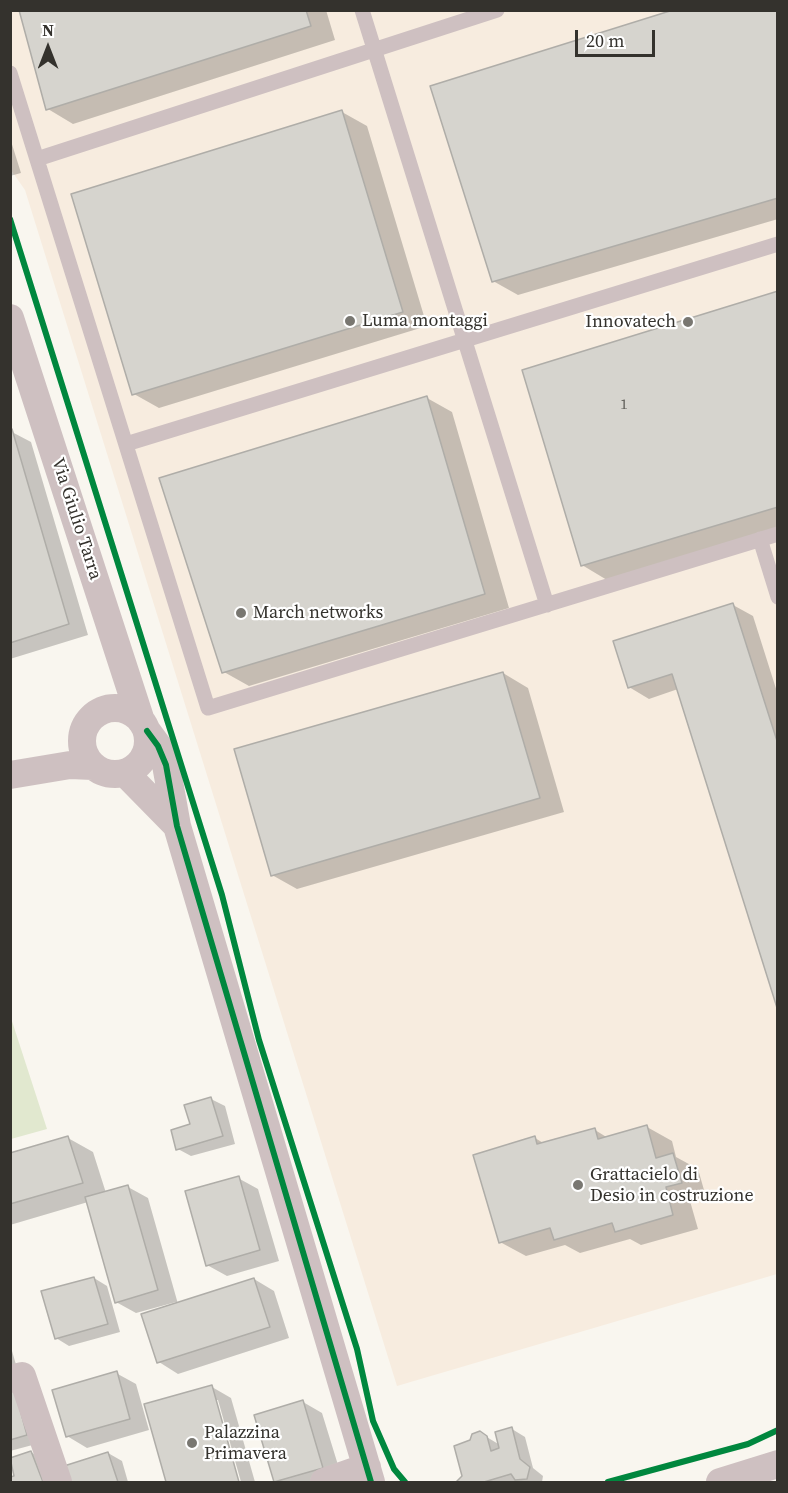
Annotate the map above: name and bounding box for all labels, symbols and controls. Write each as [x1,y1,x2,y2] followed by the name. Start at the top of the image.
[18,18,78,78] north arrow
[578,18,658,56] scale bar
[42,19,54,41] text: N
[586,28,624,53] text: 20 m
[362,310,488,332] place label: Luma montaggi
[585,311,676,333] place label: Innovatech
[343,314,357,328] marker: Luma montaggi
[681,315,695,329] marker: Innovatech
[620,396,628,414] house number: 1
[46,455,106,583] street label: Via Giulio Tarra
[253,602,383,624] place label: March networks
[234,606,248,620] marker: March networks
[590,1164,754,1206] place label: Grattacielo di Desio in costruzione
[571,1178,585,1192] marker: Grattacielo di Desio in costruzione
[204,1422,287,1464] place label: Palazzina Primavera
[185,1436,199,1450] marker: Palazzina Primavera

